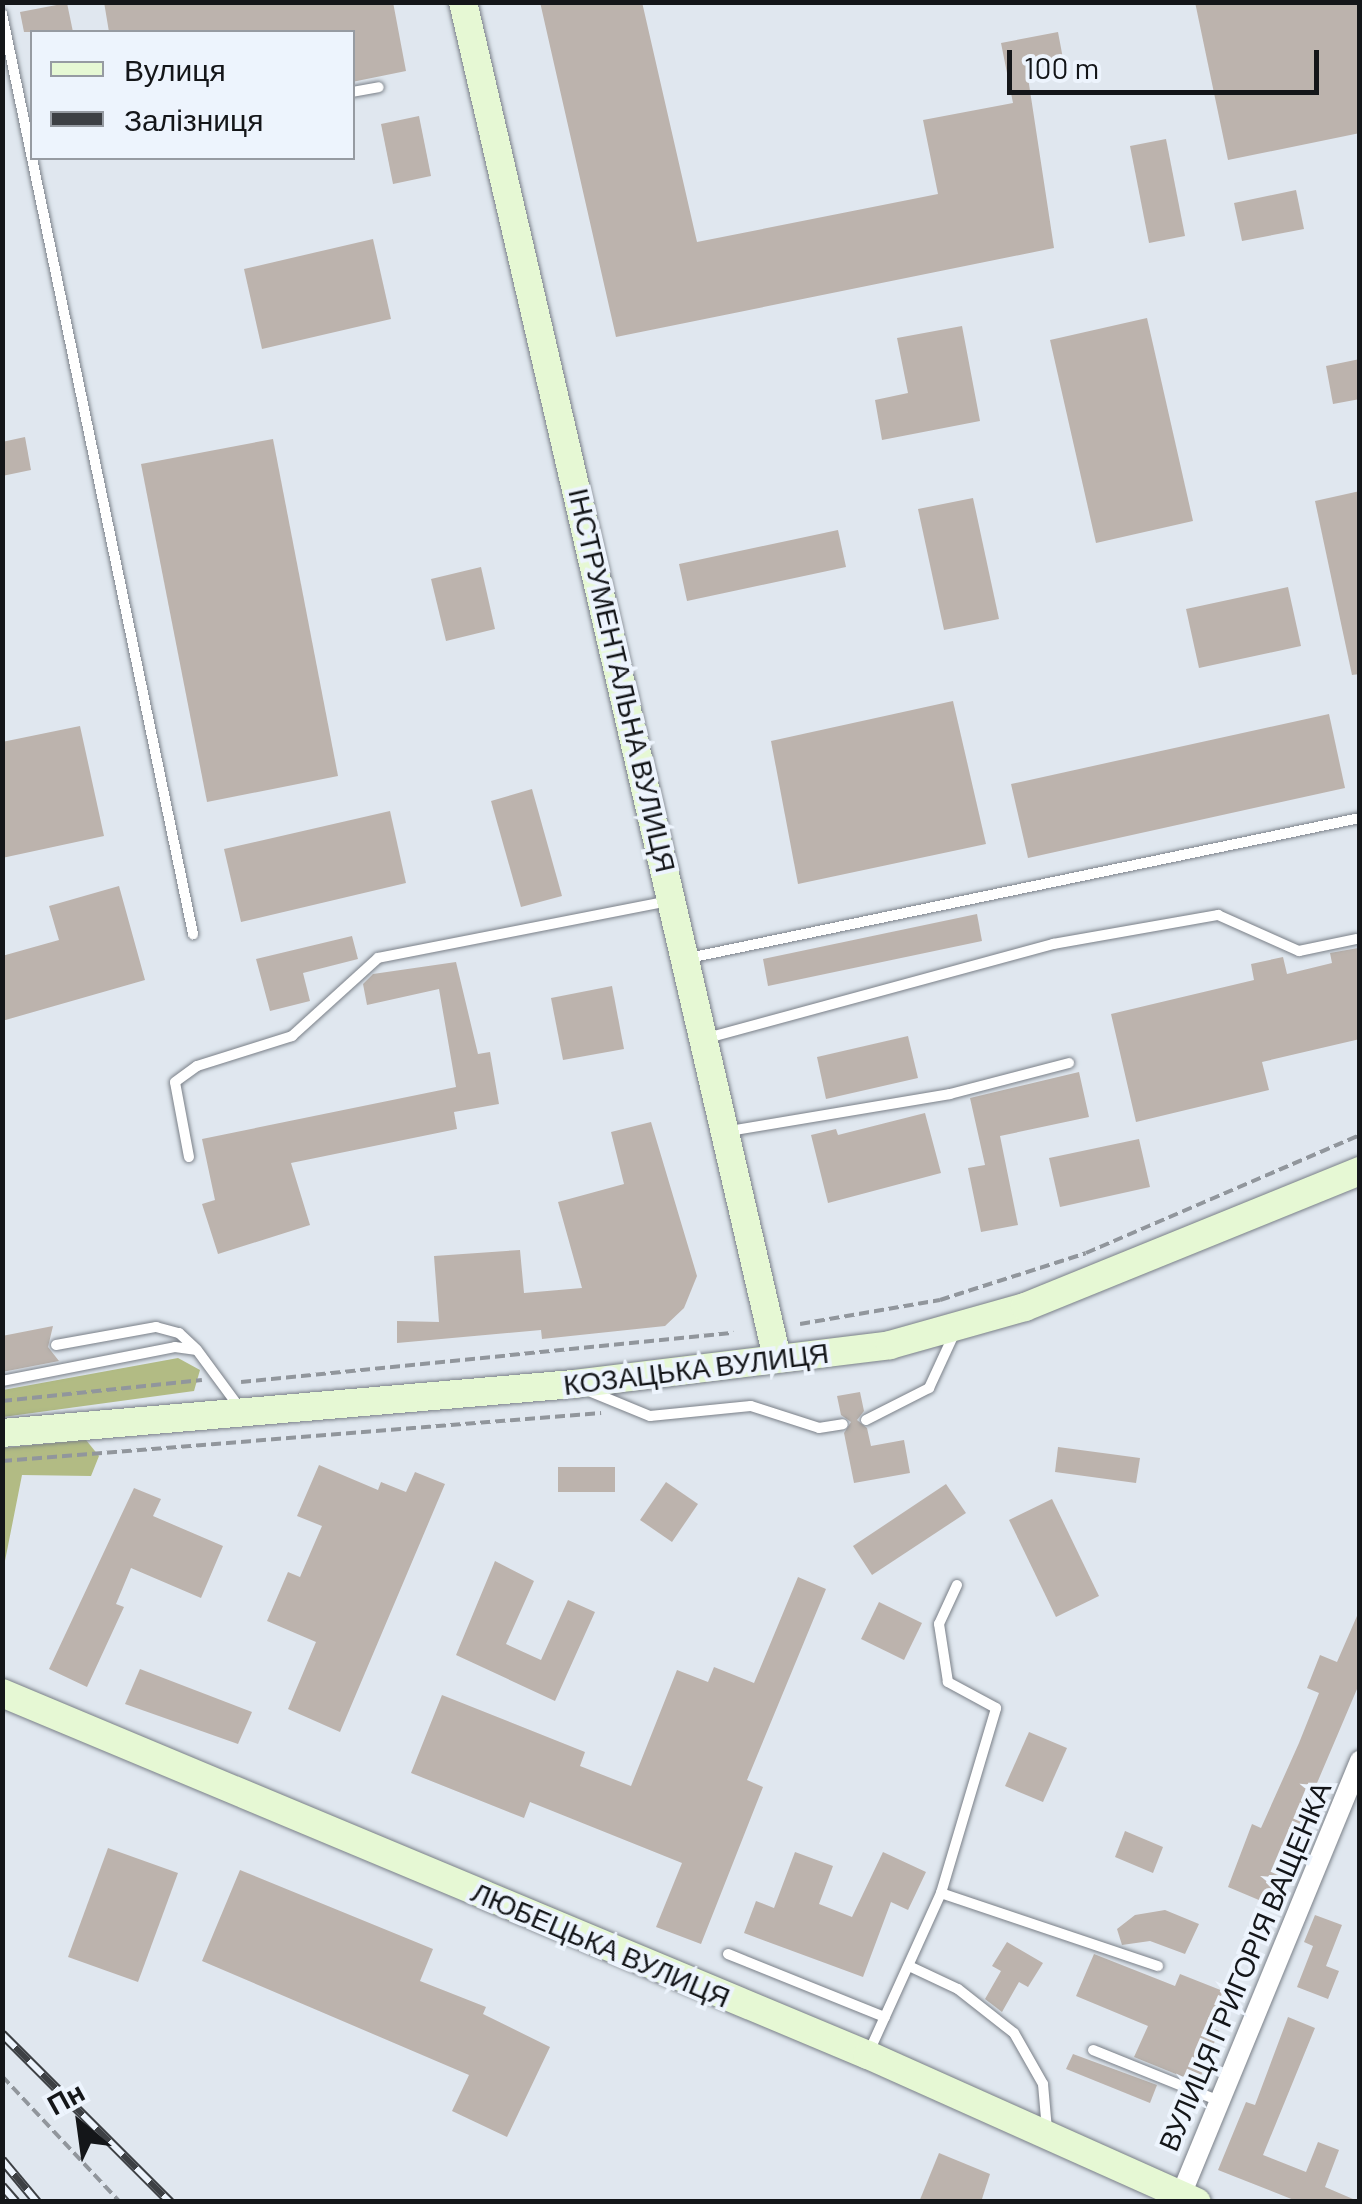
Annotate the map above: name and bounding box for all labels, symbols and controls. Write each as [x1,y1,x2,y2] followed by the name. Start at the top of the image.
[30,30,355,160] legend
[1012,30,1324,92] scale bar
[1024,49,1099,85] text: 100 m
[124,51,226,87] text: Вулиця
[124,101,263,137] text: Залізниця
[562,485,684,875] street label: ІНСТРУМЕНТАЛЬНА ВУЛИЦЯ
[561,1335,831,1401] street label: КОЗАЦЬКА ВУЛИЦЯ
[1151,1776,1337,2156] street label: ВУЛИЦЯ ГРИГОРІЯ ВАЩЕНКА
[467,1874,735,2014] street label: ЛЮБЕЦЬКА ВУЛИЦЯ
[30,2074,130,2174] north arrow
[41,2074,90,2122] text: Пн

